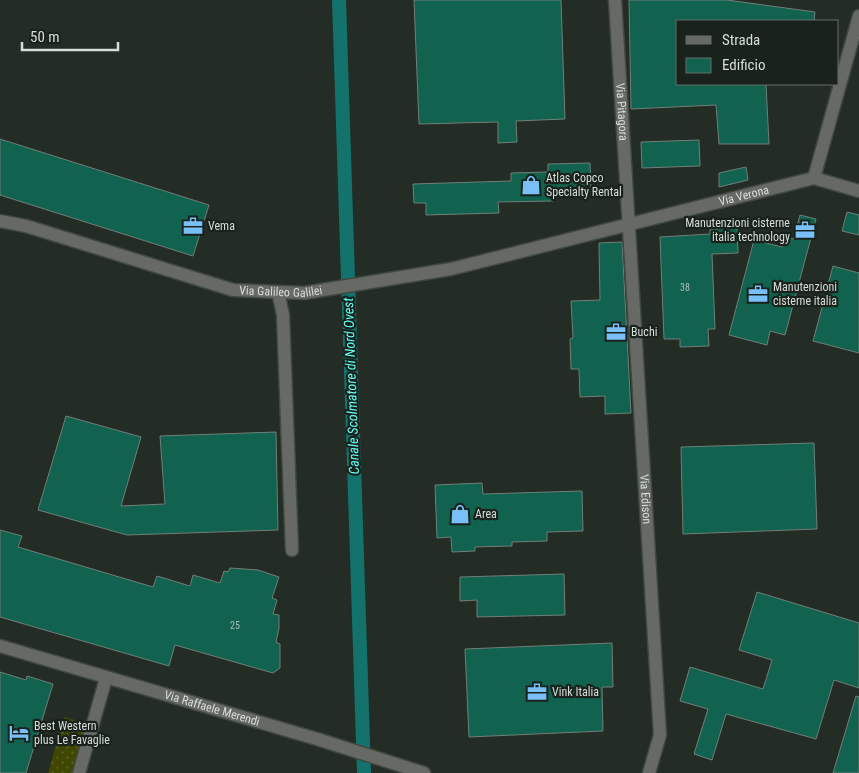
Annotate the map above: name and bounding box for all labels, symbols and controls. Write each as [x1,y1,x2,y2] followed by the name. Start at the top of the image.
[22,20,119,52] scale bar
[676,20,839,85] legend
[30,28,60,46] text: 50 m
[722,31,760,49] text: Strada
[722,56,765,74] text: Edificio
[613,82,631,141] street label: Via Pitagora
[546,171,622,199] place label: Atlas Copco Specialty Rental
[520,174,542,196] shop icon: Atlas Copco Specialty Rental
[717,183,771,209] street label: Via Verona
[182,215,204,237] office icon: Vema
[685,216,790,244] place label: Manutenzioni cisterne italia technology
[208,219,235,233] place label: Vema
[794,219,816,241] office icon: Manutenzioni cisterne italia technology
[773,280,837,308] place label: Manutenzioni cisterne italia
[680,282,690,293] house number: 38
[239,283,323,300] street label: Via Galileo Galilei
[747,283,769,305] office icon: Manutenzioni cisterne italia
[340,296,362,475] water label: Canale Scolmatore di Nord Ovest
[605,321,627,343] office icon: Buchi
[631,325,657,339] place label: Buchi
[637,474,654,525] street label: Via Edison
[449,503,471,525] shop icon: Area
[475,507,497,521] place label: Area
[230,620,240,631] house number: 25
[526,681,548,703] office icon: Vink Italia
[552,685,599,699] place label: Vink Italia
[163,688,261,729] street label: Via Raffaele Merendi
[34,719,110,747] place label: Best Western plus Le Favaglie
[8,722,30,744] hotel icon: Best Western plus Le Favaglie

